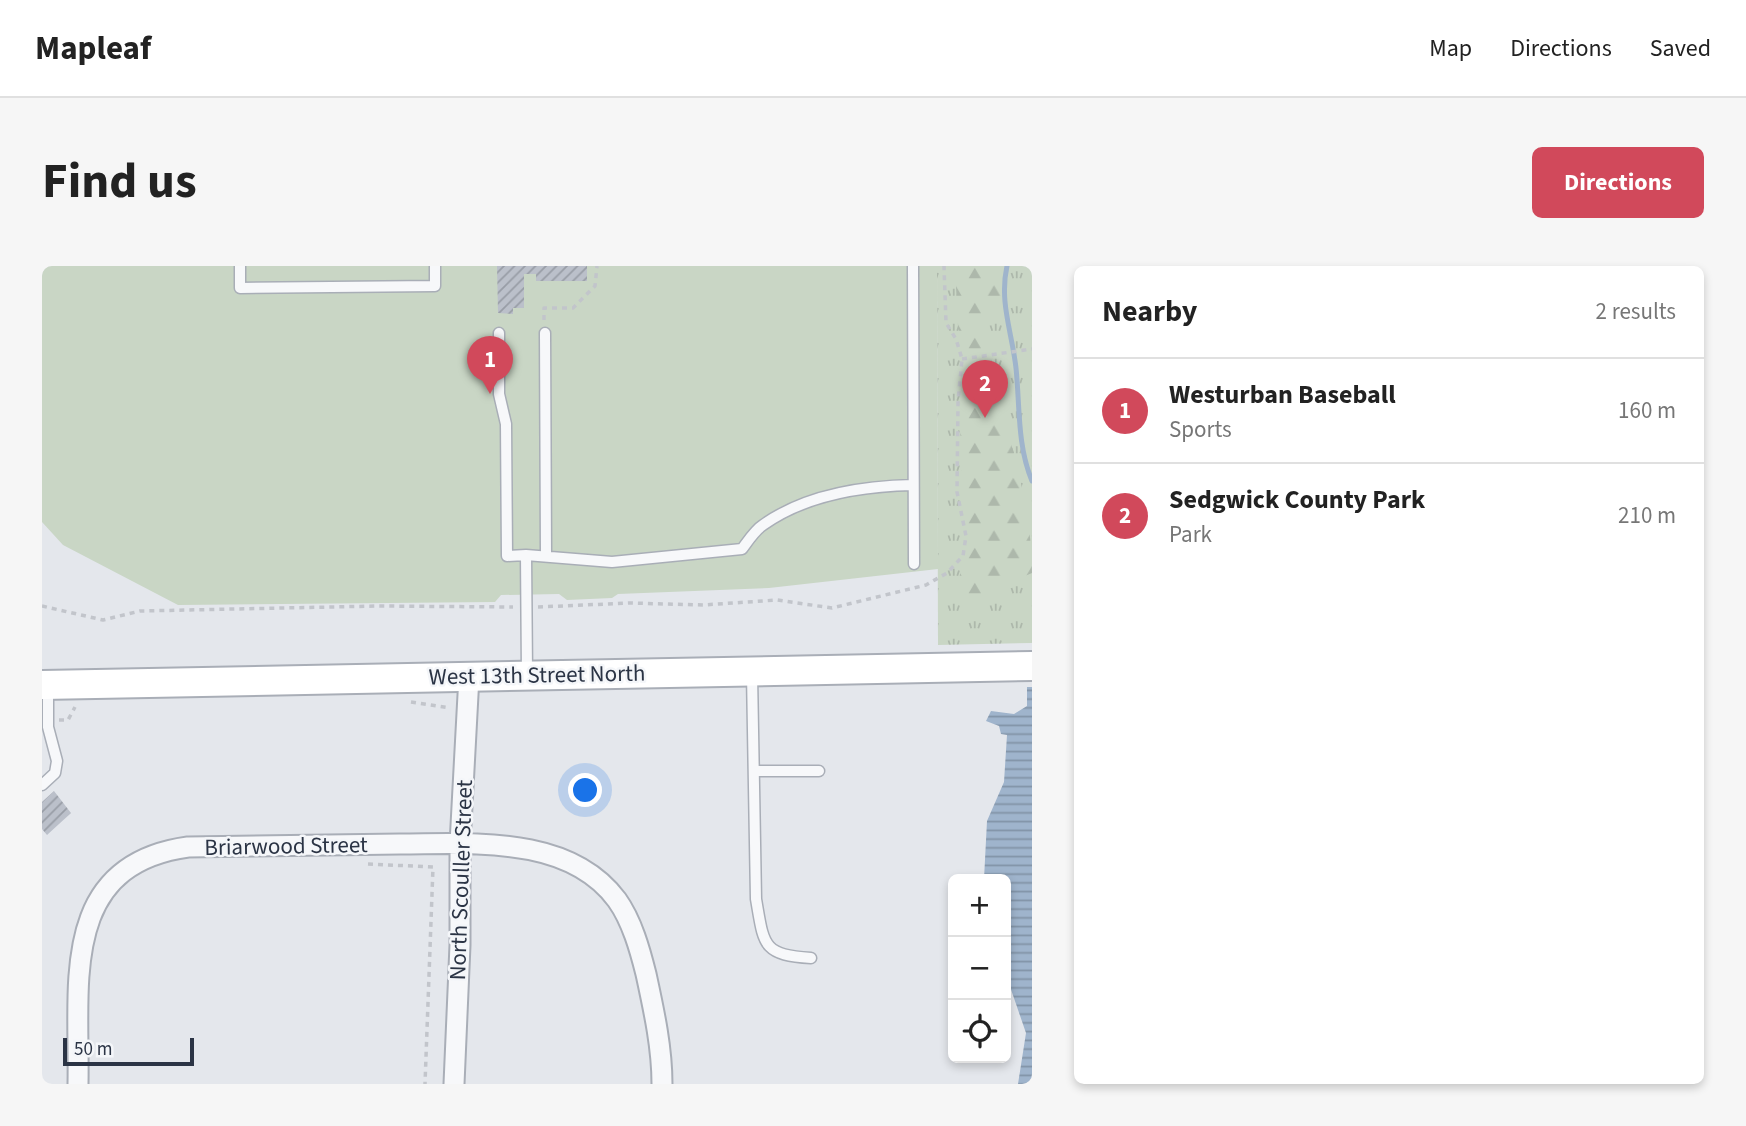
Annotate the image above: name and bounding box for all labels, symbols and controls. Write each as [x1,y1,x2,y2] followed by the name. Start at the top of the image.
[35,25,151,72] text: Mapleaf
[1429,31,1472,66] text: Map
[1510,31,1612,66] text: Directions
[1650,31,1711,66] text: Saved
[42,147,197,217] text: Find us
[1532,147,1704,218] button: Directions
[1102,290,1197,333] text: Nearby
[1596,295,1676,328] text: 2 results
[467,336,513,394] pin: 1
[962,360,1008,418] pin: 2
[1169,376,1396,413] text: Westurban Baseball
[1119,394,1131,427] text: 1
[1618,394,1676,427] text: 160 m
[1169,413,1232,446] text: Sports
[1169,481,1425,518] text: Sedgwick County Park
[1119,499,1131,532] text: 2
[1618,499,1676,532] text: 210 m
[1169,518,1212,551] text: Park
[428,657,646,693] street label: West 13th Street North
[568,773,602,807] your location
[441,779,481,981] street label: North Scouller Street
[204,828,368,864] street label: Briarwood Street
[948,874,1011,1063] map controls
[948,874,1011,937] button: +
[948,937,1011,1000] button: −
[948,1000,1011,1063] button: locate
[63,1035,194,1067] scale bar
[74,1036,112,1063] text: 50 m

